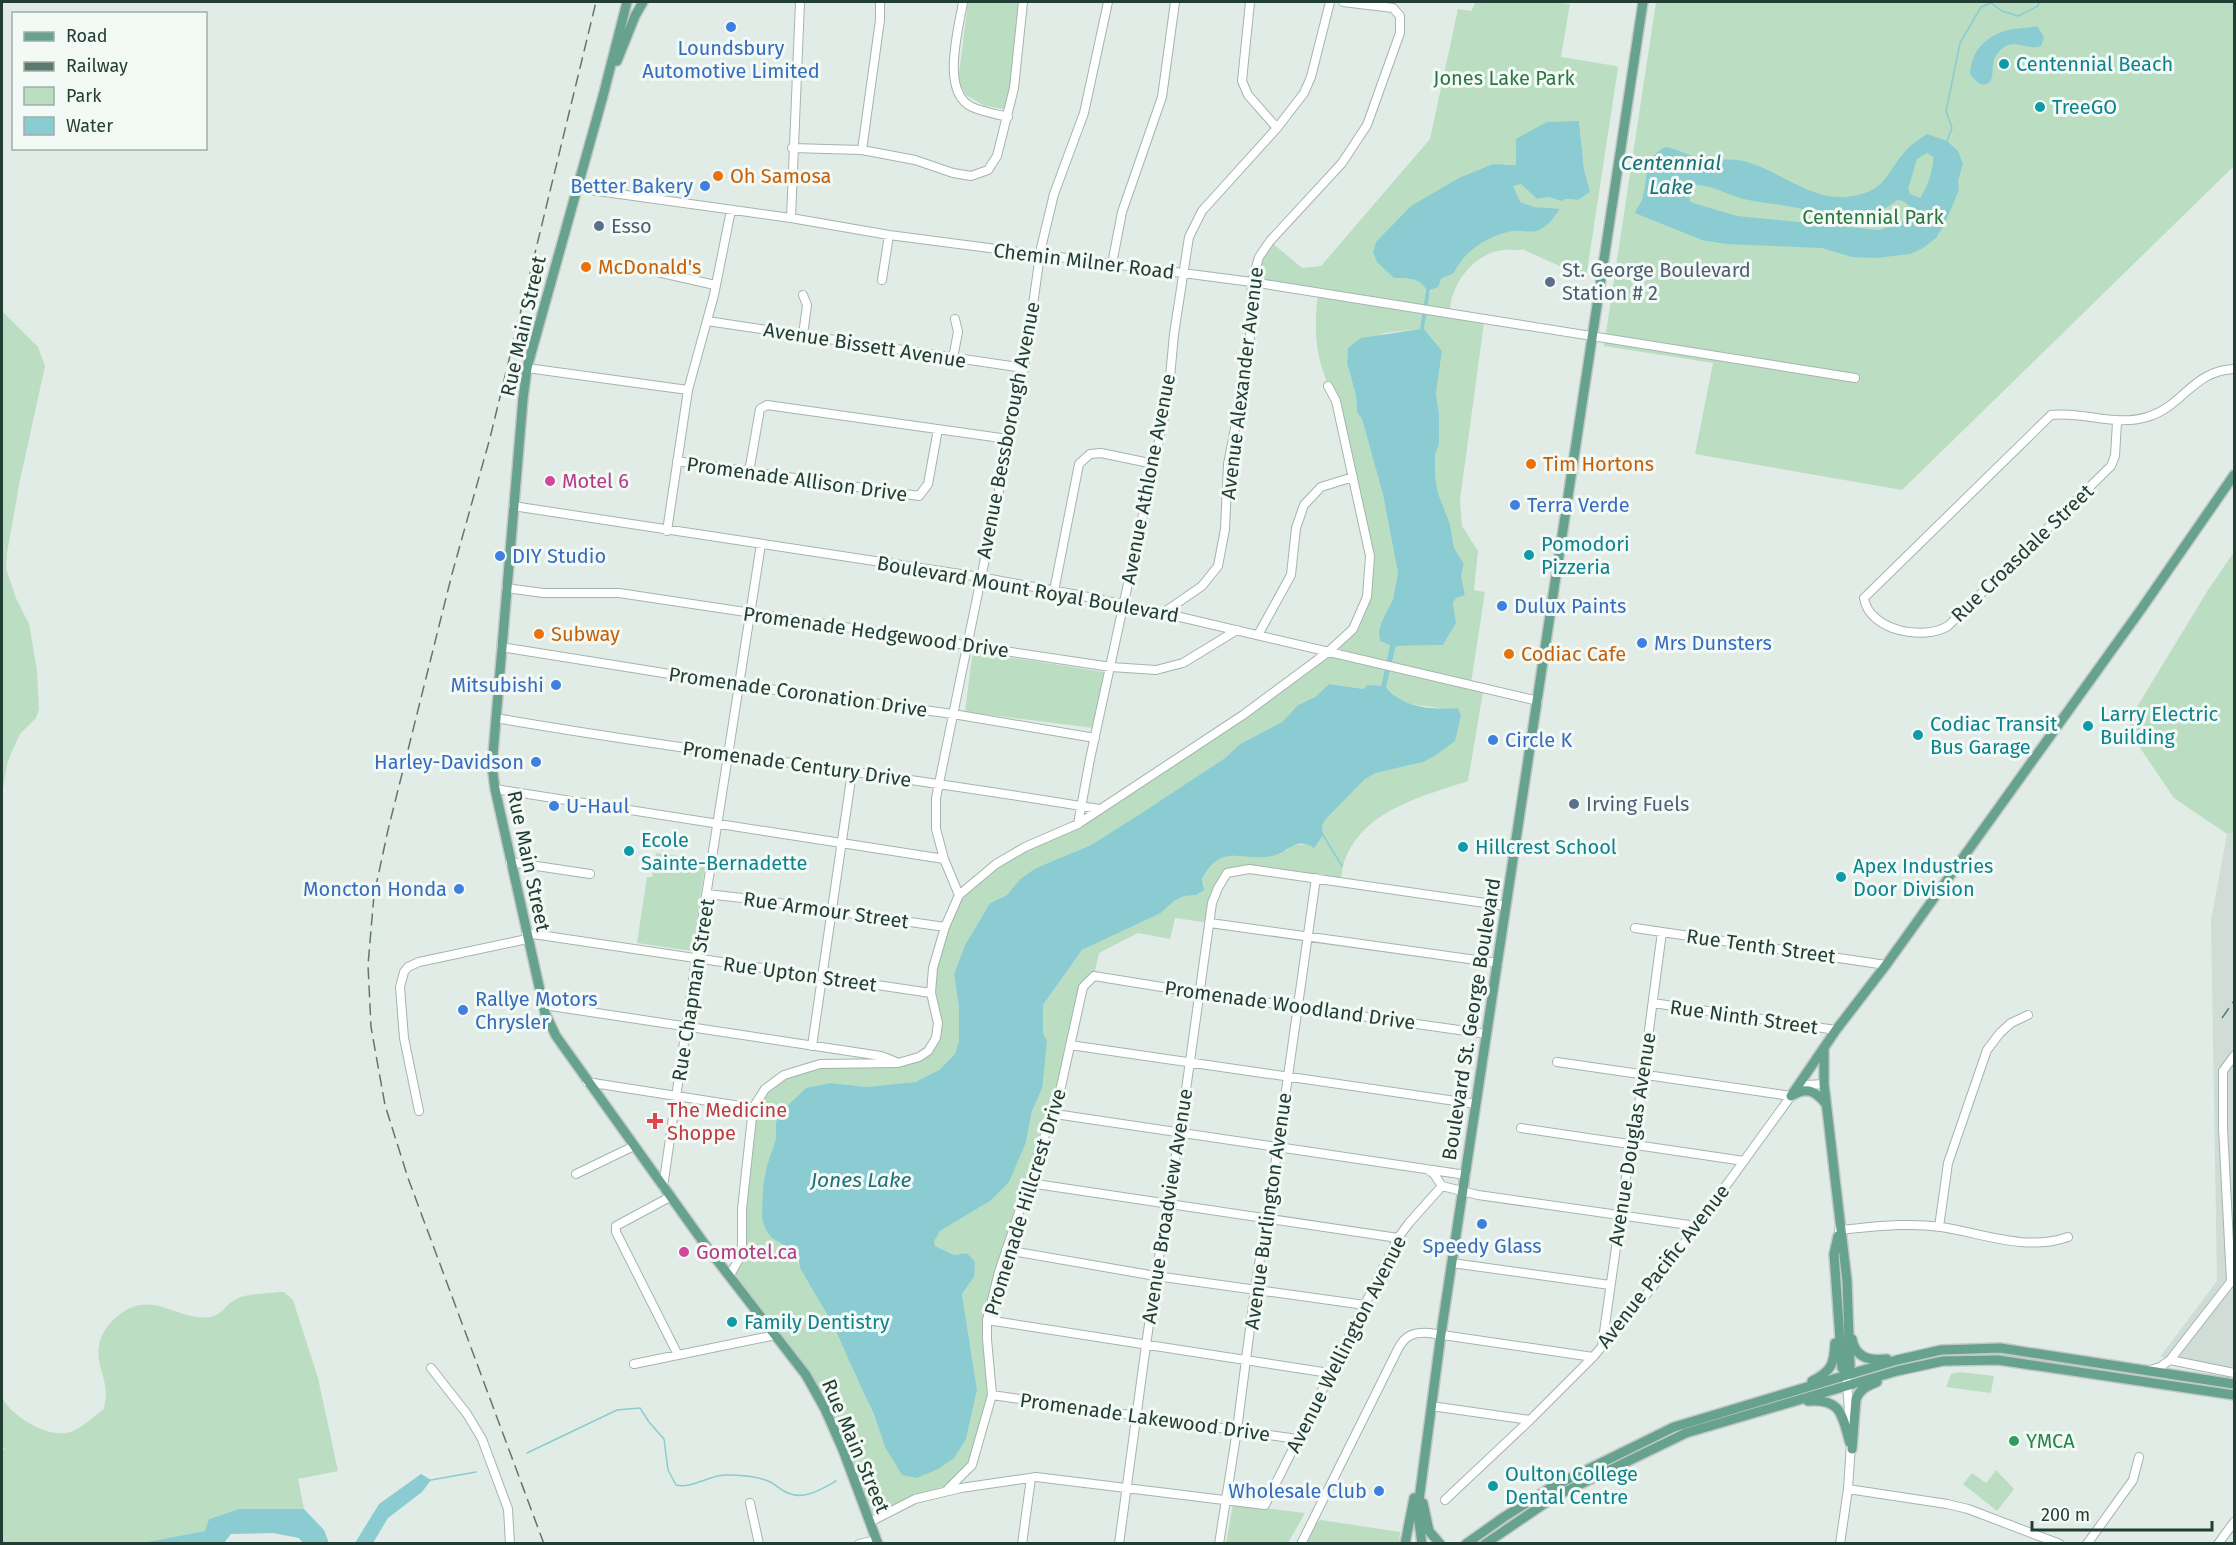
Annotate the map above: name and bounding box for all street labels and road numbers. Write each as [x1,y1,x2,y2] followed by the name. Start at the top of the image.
[992,238,1176,284] street label: Chemin Milner Road
[495,253,551,399] street label: Rue Main Street
[1216,265,1268,501] street label: Avenue Alexander Avenue
[971,300,1045,560] street label: Avenue Bessborough Avenue
[762,317,968,373] street label: Avenue Bissett Avenue
[1116,372,1180,586] street label: Avenue Athlone Avenue
[685,452,909,506] street label: Promenade Allison Drive
[1946,478,2099,627] street label: Rue Croasdale Street
[875,551,1181,627] street label: Boulevard Mount Royal Boulevard
[742,601,1010,663] street label: Promenade Hedgewood Drive
[667,662,929,722] street label: Promenade Coronation Drive
[681,736,913,792] street label: Promenade Century Drive
[502,788,556,934] street label: Rue Main Street
[1437,876,1505,1162] street label: Boulevard St. George Boulevard
[742,887,911,934] street label: Rue Armour Street
[667,896,719,1083] street label: Rue Chapman Street
[1685,924,1838,968] street label: Rue Tenth Street
[722,951,879,997] street label: Rue Upton Street
[1163,976,1417,1034] street label: Promenade Woodland Drive
[1668,995,1820,1039] street label: Rue Ninth Street
[1603,1031,1661,1247] street label: Avenue Douglas Avenue
[979,1086,1071,1318] street label: Promenade Hillcrest Drive
[1137,1087,1197,1325] street label: Avenue Broadview Avenue
[1239,1091,1297,1331] street label: Avenue Burlington Avenue
[1592,1179,1734,1353] street label: Avenue Pacific Avenue
[1281,1231,1411,1457] street label: Avenue Wellington Avenue
[817,1375,895,1517] street label: Rue Main Street
[1018,1388,1272,1446] street label: Promenade Lakewood Drive

